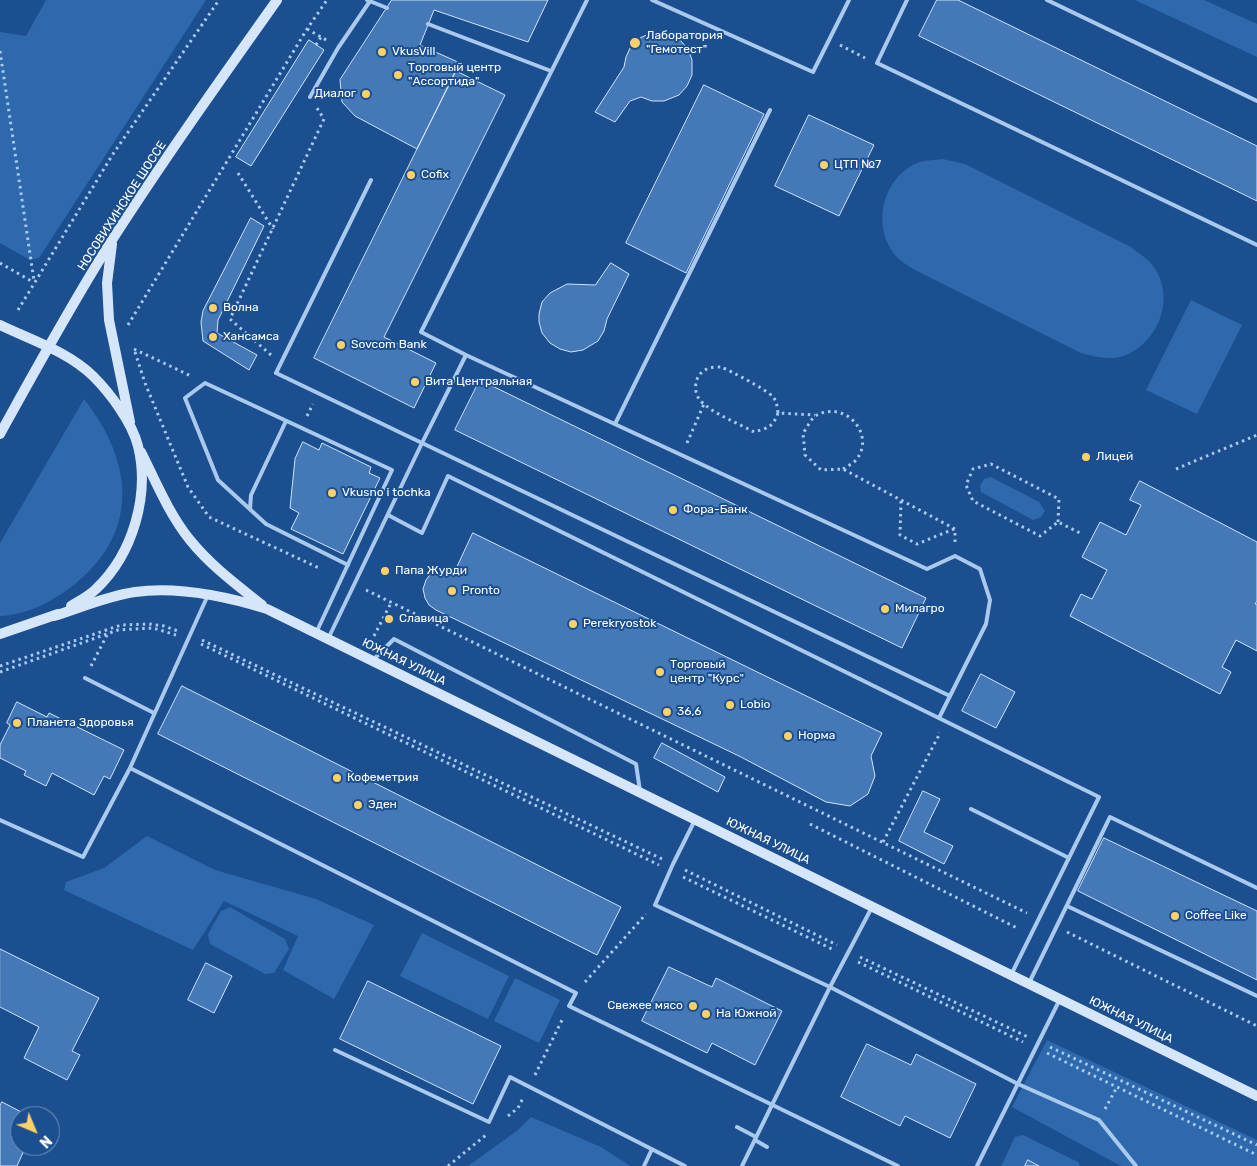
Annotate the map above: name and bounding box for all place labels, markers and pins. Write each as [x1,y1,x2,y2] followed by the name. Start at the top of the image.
[646,29,723,57] place label: Лаборатория "Гемотест"
[628,36,642,50] marker: Лаборатория "Гемотест"
[392,45,435,59] place label: VkusVill
[376,46,388,58] marker: VkusVill
[408,61,501,89] place label: Торговый центр "Ассортида"
[392,69,404,81] marker: Торговый центр "Ассортида"
[315,87,356,101] place label: Диалог
[360,88,372,100] marker: Диалог
[834,158,881,172] place label: ЦТП №7
[818,159,830,171] marker: ЦТП №7
[421,168,449,182] place label: Cofix
[405,169,417,181] marker: Cofix
[223,301,259,315] place label: Волна
[207,302,219,314] marker: Волна
[223,330,279,344] place label: Хансамса
[207,331,219,343] marker: Хансамса
[351,338,427,352] place label: Sovcom Bank
[335,339,347,351] marker: Sovcom Bank
[425,375,532,389] place label: Вита Центральная
[409,376,421,388] marker: Вита Центральная
[1096,450,1133,464] place label: Лицей
[1080,451,1092,463] marker: Лицей
[342,486,431,500] place label: Vkusno i tochka
[326,487,338,499] marker: Vkusno i tochka
[683,503,748,517] place label: Фора-Банк
[667,504,679,516] marker: Фора-Банк
[395,564,467,578] place label: Папа Журди
[379,565,391,577] marker: Папа Журди
[462,584,500,598] place label: Pronto
[446,585,458,597] marker: Pronto
[895,602,945,616] place label: Милагро
[879,603,891,615] marker: Милагро
[399,612,449,626] place label: Славица
[383,613,395,625] marker: Славица
[583,617,656,631] place label: Perekryostok
[567,618,579,630] marker: Perekryostok
[670,658,744,686] place label: Торговый центр "Курс"
[654,666,666,678] marker: Торговый центр "Курс"
[740,698,770,712] place label: Lobio
[724,699,736,711] marker: Lobio
[677,705,702,719] place label: 36,6
[661,706,673,718] marker: 36,6
[27,716,134,730] place label: Планета Здоровья
[11,717,23,729] marker: Планета Здоровья
[798,729,835,743] place label: Норма
[782,730,794,742] marker: Норма
[347,771,419,785] place label: Кофеметрия
[331,772,343,784] marker: Кофеметрия
[368,798,397,812] place label: Эден
[352,799,364,811] marker: Эден
[1185,909,1247,923] place label: Coffee Like
[1169,910,1181,922] marker: Coffee Like
[607,999,683,1013] place label: Свежее мясо
[687,1000,699,1012] marker: Свежее мясо
[716,1007,777,1021] place label: На Южной
[700,1008,712,1020] marker: На Южной

